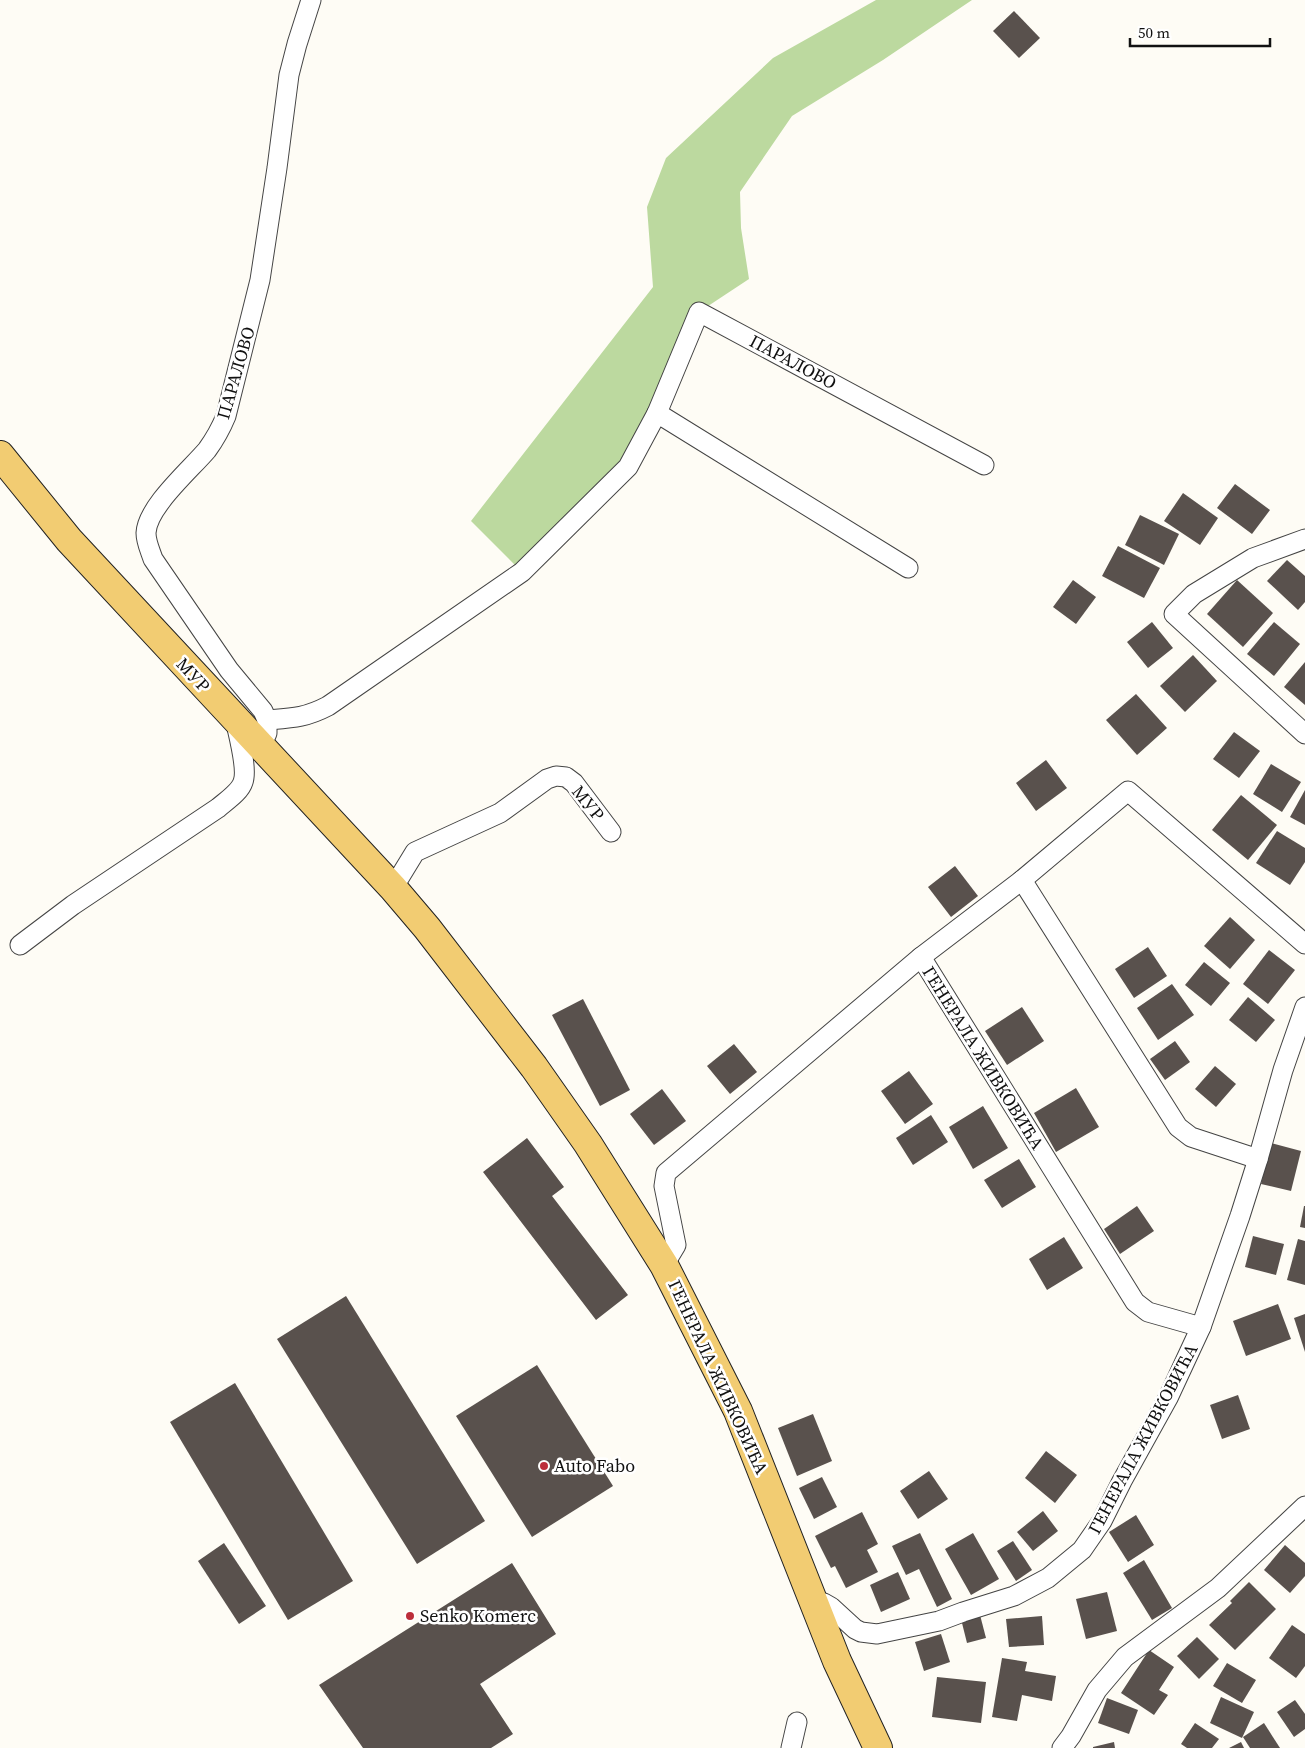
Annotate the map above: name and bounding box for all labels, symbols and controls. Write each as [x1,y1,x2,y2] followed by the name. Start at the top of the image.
[1130,15,1270,47] scale bar
[1138,22,1170,43] text: 50 m
[210,324,261,422] street label: ПАРАЛОВО
[745,328,841,395] street label: ПАРАЛОВО
[171,652,216,698] street label: МУР
[566,780,611,826] street label: МУР
[917,961,1050,1154] street label: ГЕНЕРАЛА ЖИВКОВИЋА
[662,1275,775,1478] street label: ГЕНЕРАЛА ЖИВКОВИЋА
[1082,1339,1203,1538] street label: ГЕНЕРАЛА ЖИВКОВИЋА
[554,1453,635,1478] place label: Auto Fabo
[538,1460,550,1472] marker: Auto Fabo
[420,1603,536,1628] place label: Senko Komerc
[404,1610,416,1622] marker: Senko Komerc

